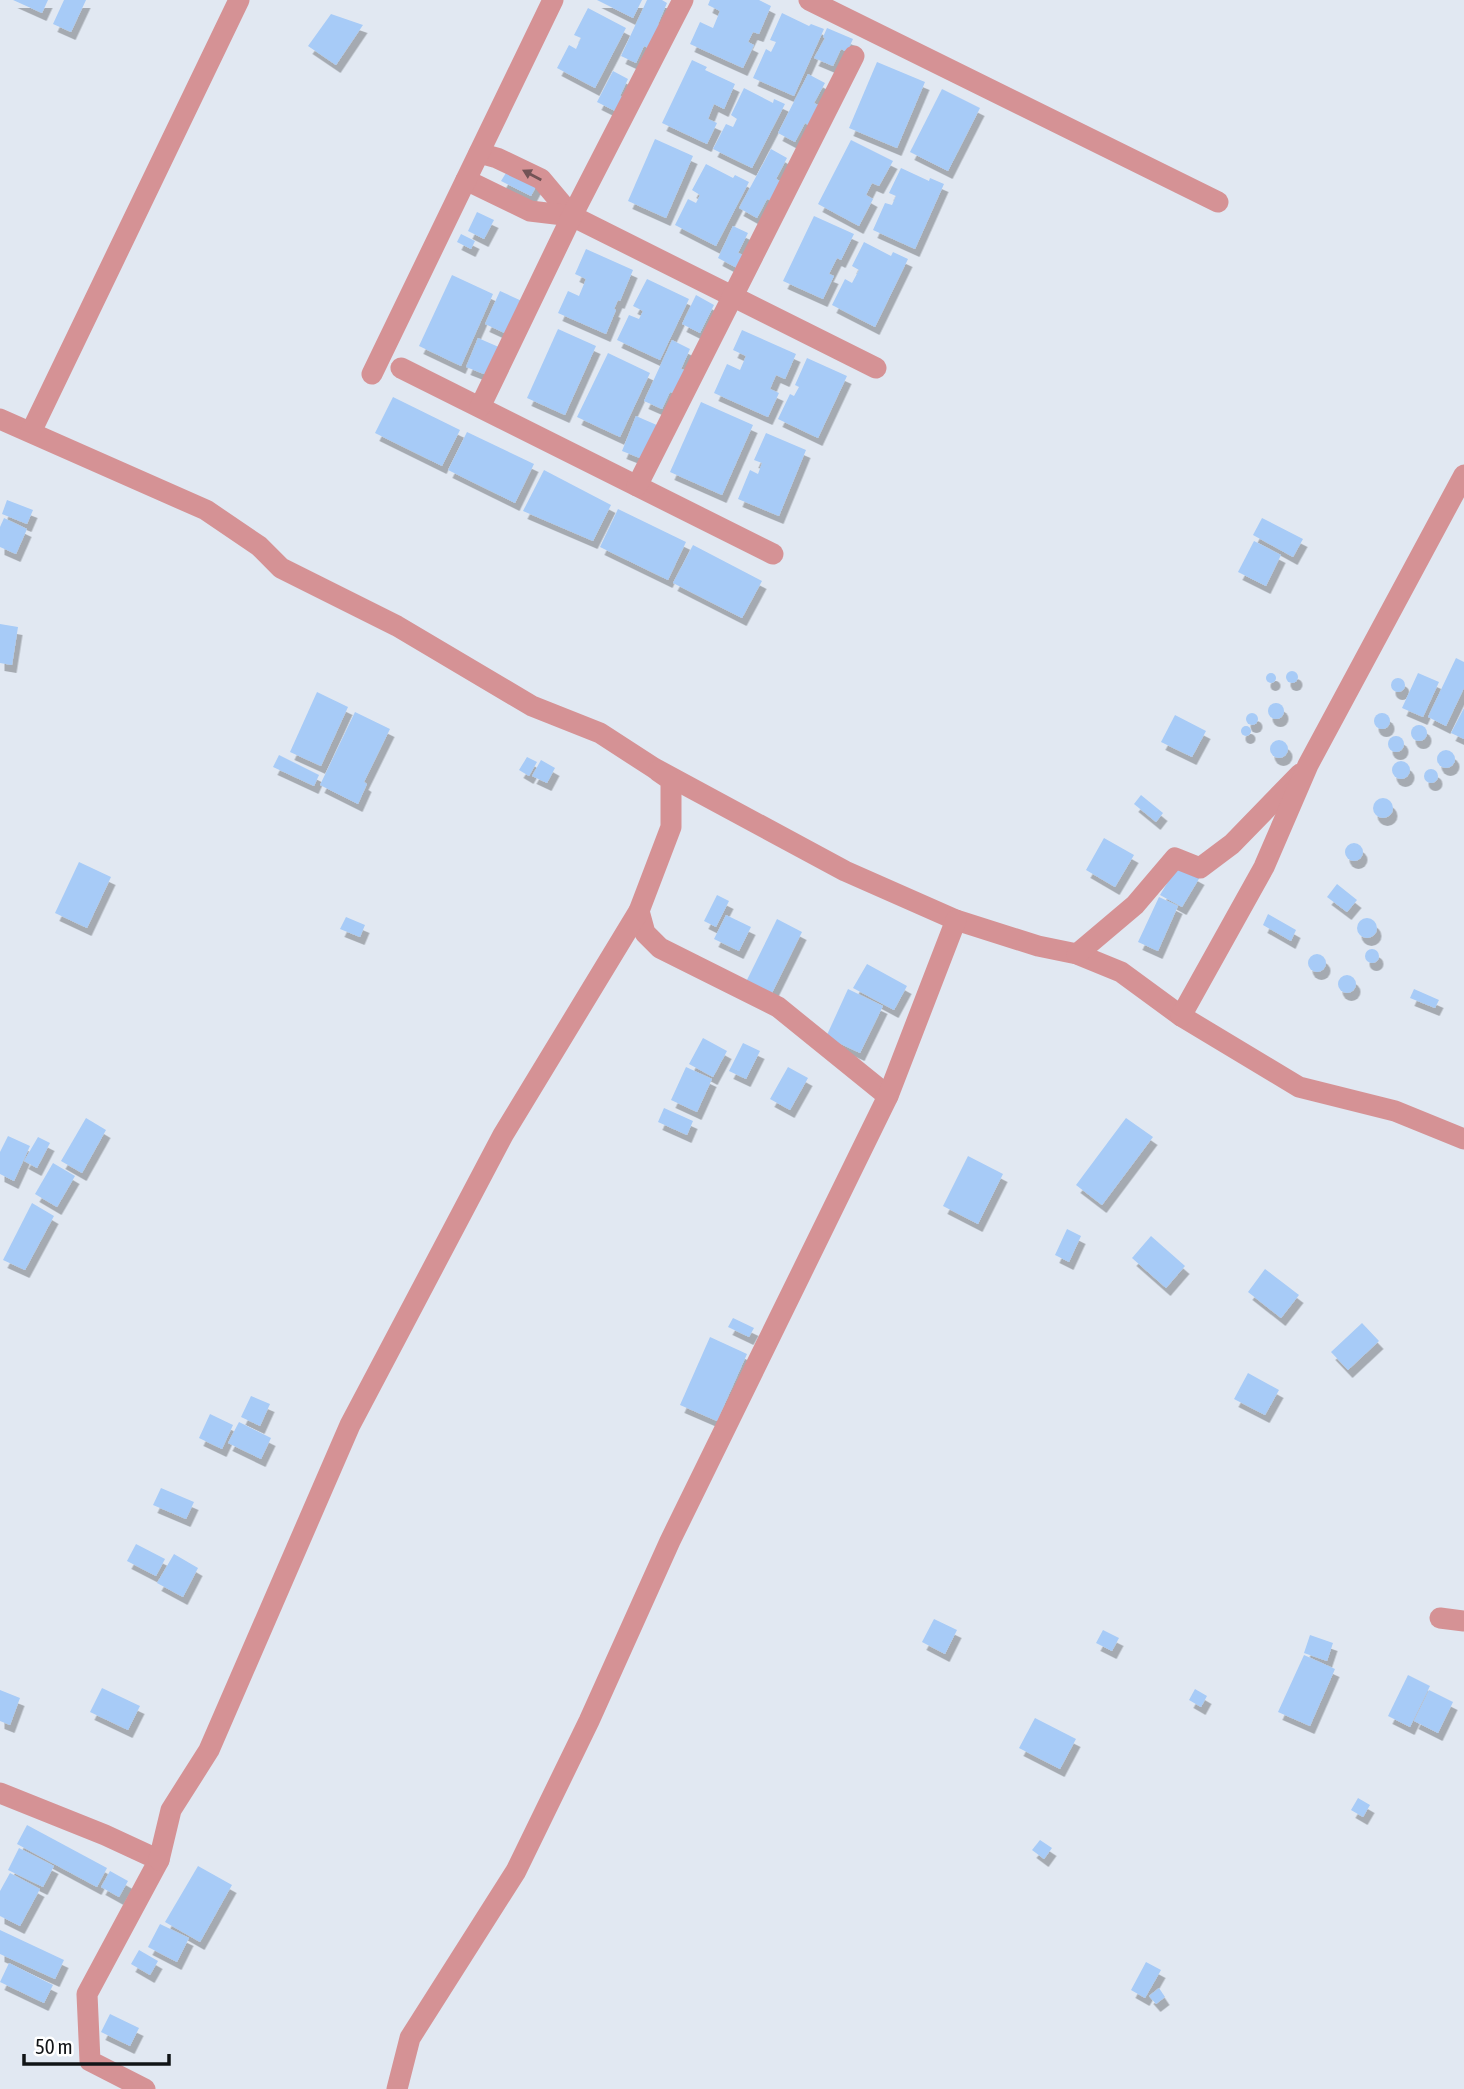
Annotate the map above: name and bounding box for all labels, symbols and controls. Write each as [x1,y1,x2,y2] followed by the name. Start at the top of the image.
[522,170,542,181] one-way arrow
[24,2022,170,2066] scale bar
[35,2034,73,2058] text: 50 m

